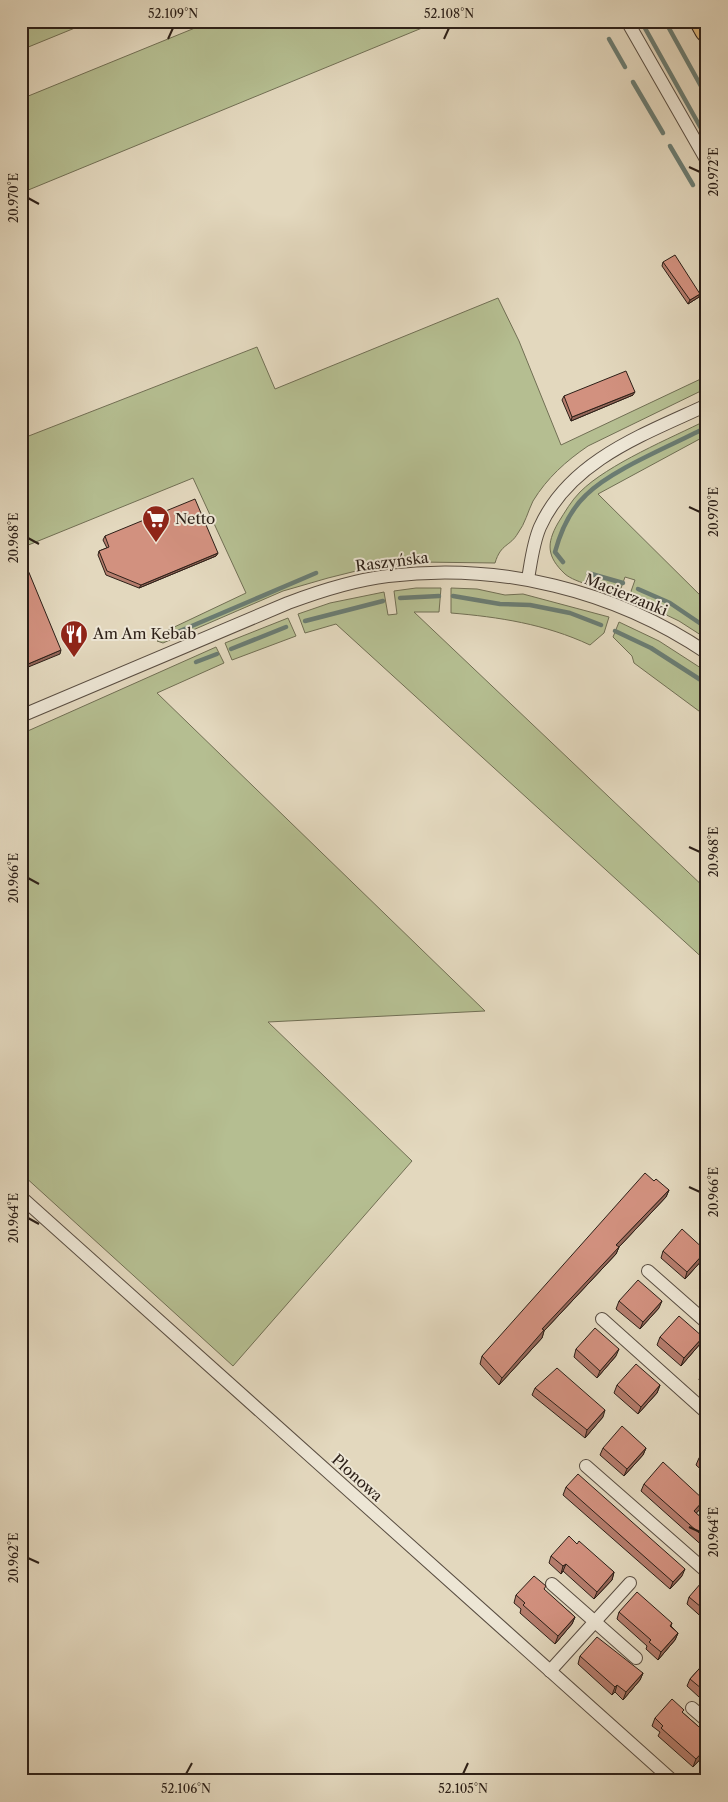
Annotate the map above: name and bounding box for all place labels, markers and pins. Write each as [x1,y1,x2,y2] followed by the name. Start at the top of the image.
[141,504,171,543] supermarket icon: Netto
[175,509,215,528] place label: Netto
[59,619,89,658] restaurant icon: Am Am Kebab
[92,624,196,643] place label: Am Am Kebab

